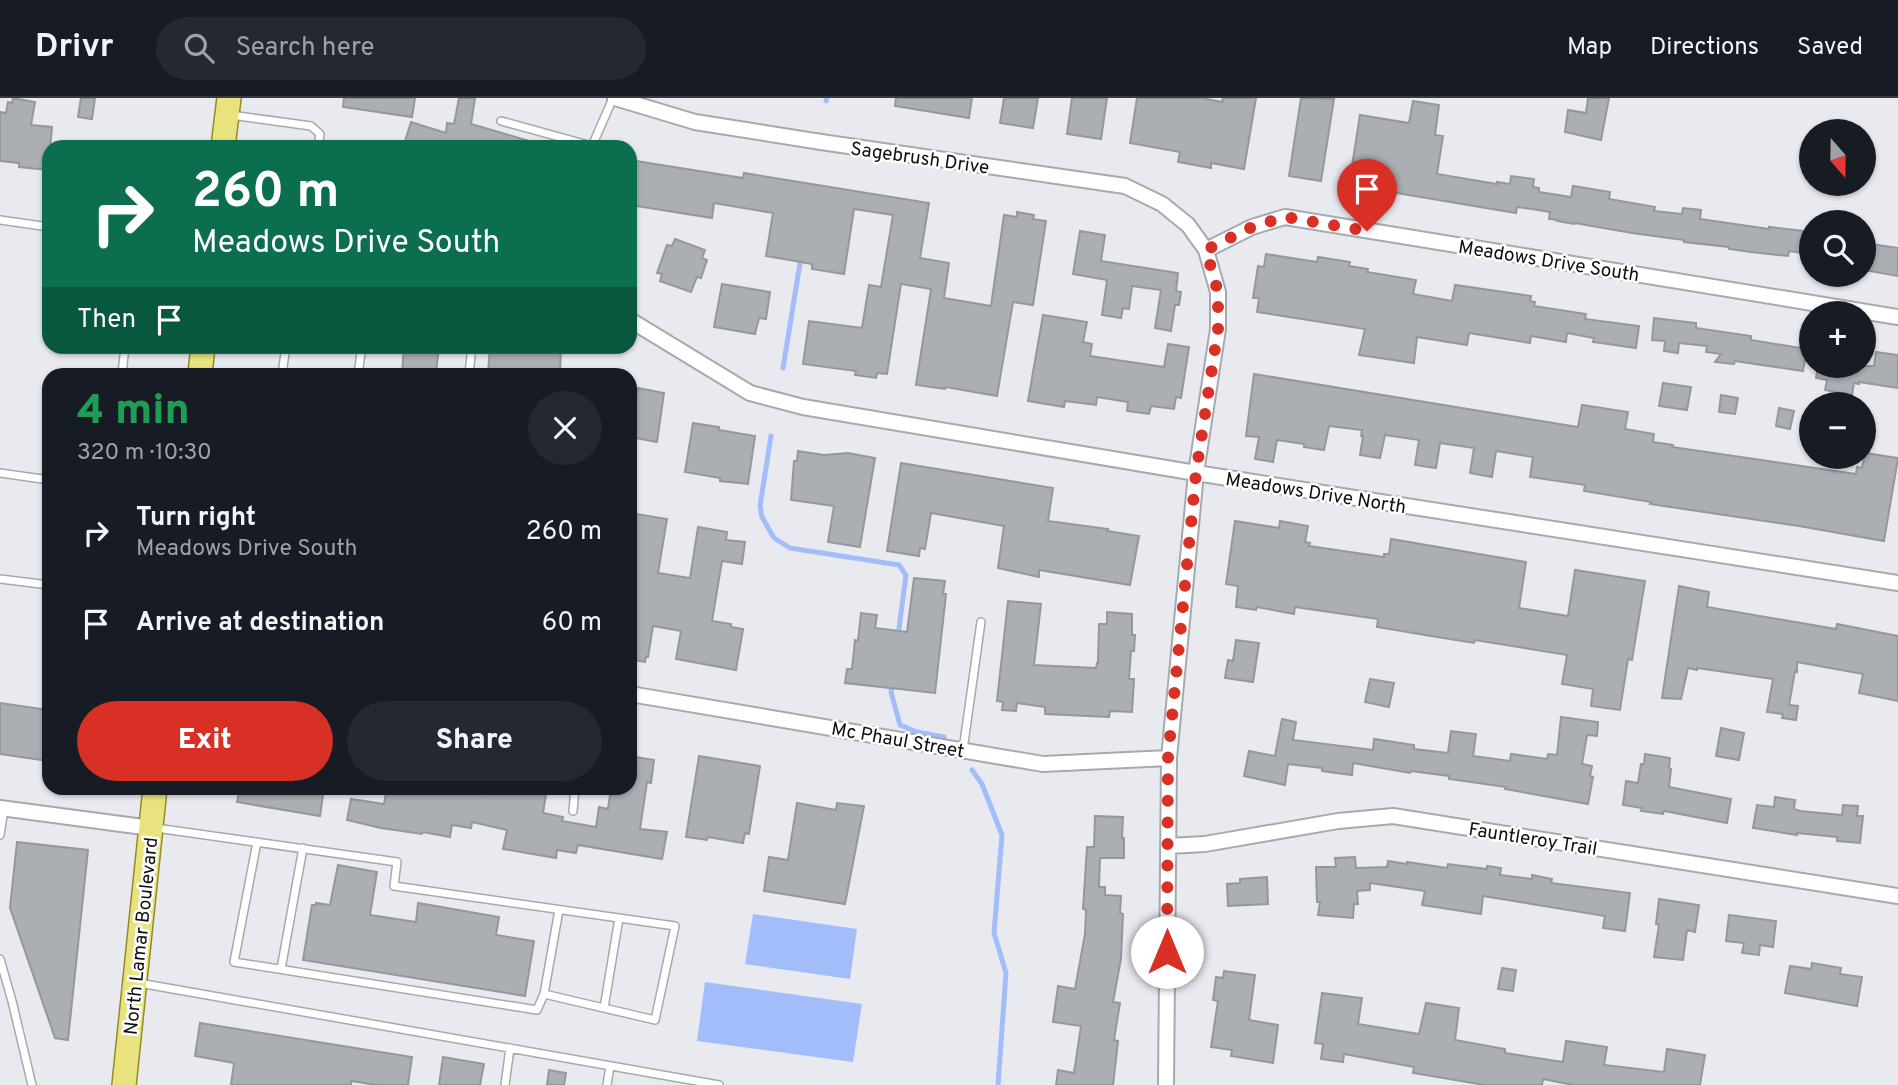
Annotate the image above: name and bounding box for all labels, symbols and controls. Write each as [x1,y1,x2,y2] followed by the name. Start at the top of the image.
[156,17,646,80] search box
[35,27,114,69] text: Drivr
[180,29,218,67] icon: search
[236,32,375,65] text: Search here
[1567,33,1612,63] text: Map
[1650,33,1759,63] text: Directions
[1797,33,1863,63] text: Saved
[1799,119,1876,196] north arrow
[1799,119,1876,469] map controls
[849,137,991,181] street label: Sagebrush Drive
[1337,159,1397,231] pin
[192,163,339,225] text: 260 m
[77,168,168,259] icon: right
[1348,170,1386,208] icon: arrive
[1799,210,1876,287] button: search
[192,224,500,264] text: Meadows Drive South
[1456,236,1641,288] street label: Meadows Drive South
[150,301,188,339] icon: arrive
[1799,301,1876,378] button: +
[77,304,136,337] text: Then
[77,386,190,439] text: 4 min
[528,391,602,465] button: close
[1799,392,1876,469] button: −
[77,439,212,468] text: 320 m · 10:30
[1224,468,1408,520] street label: Meadows Drive North
[136,502,256,535] text: Turn right
[77,514,115,552] icon: right
[526,516,602,549] text: 260 m
[136,535,358,564] text: Meadows Drive South
[77,605,115,643] icon: arrive
[136,607,384,640] text: Arrive at destination
[542,607,602,640] text: 60 m
[77,701,333,781] button: Exit
[347,701,602,781] button: Share
[829,717,966,764] street label: Mc Phaul Street
[1467,818,1599,862] street label: Fauntleroy Trail
[120,836,164,1036] street label: North Lamar Boulevard
[1130,915,1204,989] position arrow

